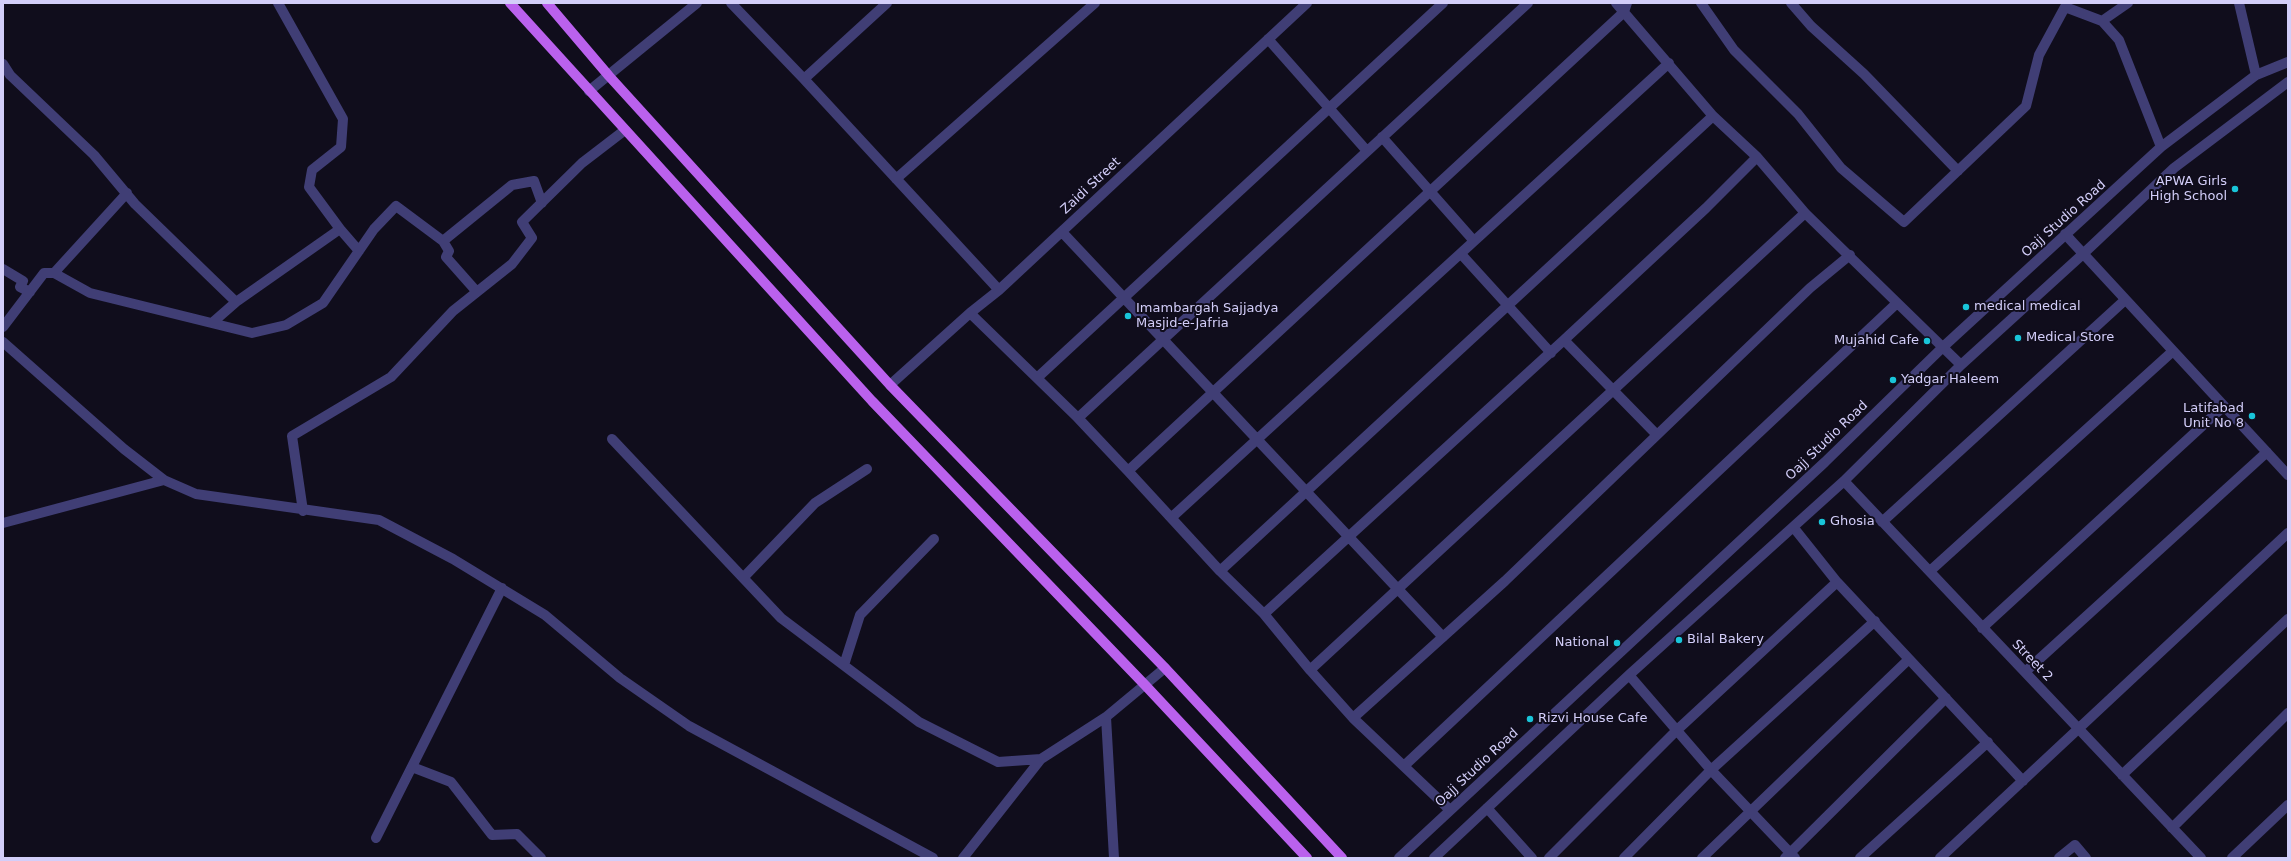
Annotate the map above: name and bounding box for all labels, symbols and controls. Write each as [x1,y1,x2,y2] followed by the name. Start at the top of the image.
[1058,154,1124,218] street label: Zaidi Street
[2150,174,2227,205] place label: APWA Girls High School
[2019,177,2109,261] street label: Oajj Studio Road
[2230,184,2240,194] marker: APWA Girls High School
[1974,299,2081,315] place label: medical medical
[1136,301,1278,332] place label: Imambargah Sajjadya Masjid-e-Jafria
[1961,302,1971,312] marker: medical medical
[1123,311,1133,321] marker: Imambargah Sajjadya Masjid-e-Jafria
[2026,330,2114,346] place label: Medical Store
[1834,333,1919,349] place label: Mujahid Cafe
[2013,333,2023,343] marker: Medical Store
[1922,336,1932,346] marker: Mujahid Cafe
[1901,372,1999,388] place label: Yadgar Haleem
[1888,375,1898,385] marker: Yadgar Haleem
[1783,398,1871,484] street label: Oajj Studio Road
[2183,401,2244,432] place label: Latifabad Unit No 8
[2247,411,2257,421] marker: Latifabad Unit No 8
[1830,514,1875,530] place label: Ghosia
[1817,517,1827,527] marker: Ghosia
[1687,632,1764,648] place label: Bilal Bakery
[1555,635,1609,651] place label: National
[1674,635,1684,645] marker: Bilal Bakery
[2008,637,2056,685] street label: Street 2
[1612,638,1622,648] marker: National
[1538,711,1647,727] place label: Rizvi House Cafe
[1525,714,1535,724] marker: Rizvi House Cafe
[1432,726,1522,810] street label: Oajj Studio Road

